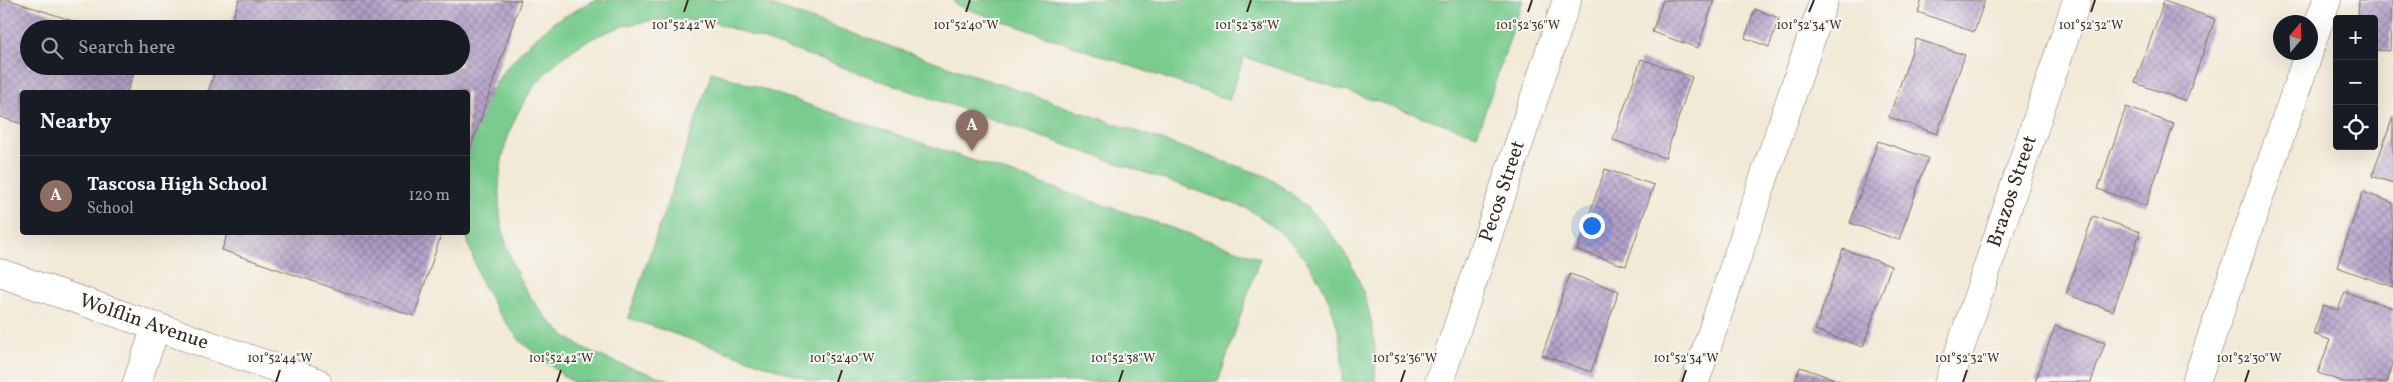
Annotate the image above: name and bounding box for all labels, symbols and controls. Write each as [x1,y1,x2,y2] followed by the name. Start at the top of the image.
[2273,15,2318,60] north arrow
[2333,15,2378,150] map controls
[2333,15,2378,60] button: +
[652,18,716,34] text: 101°52'42"W
[933,18,999,34] text: 101°52'40"W
[1215,18,1279,34] text: 101°52'38"W
[1496,18,1560,34] text: 101°52'36"W
[1776,18,1842,34] text: 101°52'34"W
[2059,18,2123,34] text: 101°52'32"W
[20,20,470,75] search box
[38,34,66,62] icon: search
[78,35,175,61] text: Search here
[2333,60,2378,105] button: −
[2333,105,2378,150] button: locate
[40,108,111,137] text: Nearby
[956,110,988,151] pin: A
[1981,132,2045,251] street label: Brazos Street
[1473,137,1533,246] street label: Pecos Street
[87,172,268,198] text: Tascosa High School
[50,185,62,207] text: A
[408,185,450,207] text: 120 m
[87,198,134,220] text: School
[1579,213,1605,239] your location
[75,287,212,358] street label: Wolflin Avenue
[247,351,313,367] text: 101°52'44"W
[529,351,593,367] text: 101°52'42"W
[809,351,875,367] text: 101°52'40"W
[1091,351,1155,367] text: 101°52'38"W
[1373,351,1437,367] text: 101°52'36"W
[1653,351,1719,367] text: 101°52'34"W
[1935,351,1999,367] text: 101°52'32"W
[2216,351,2282,367] text: 101°52'30"W

